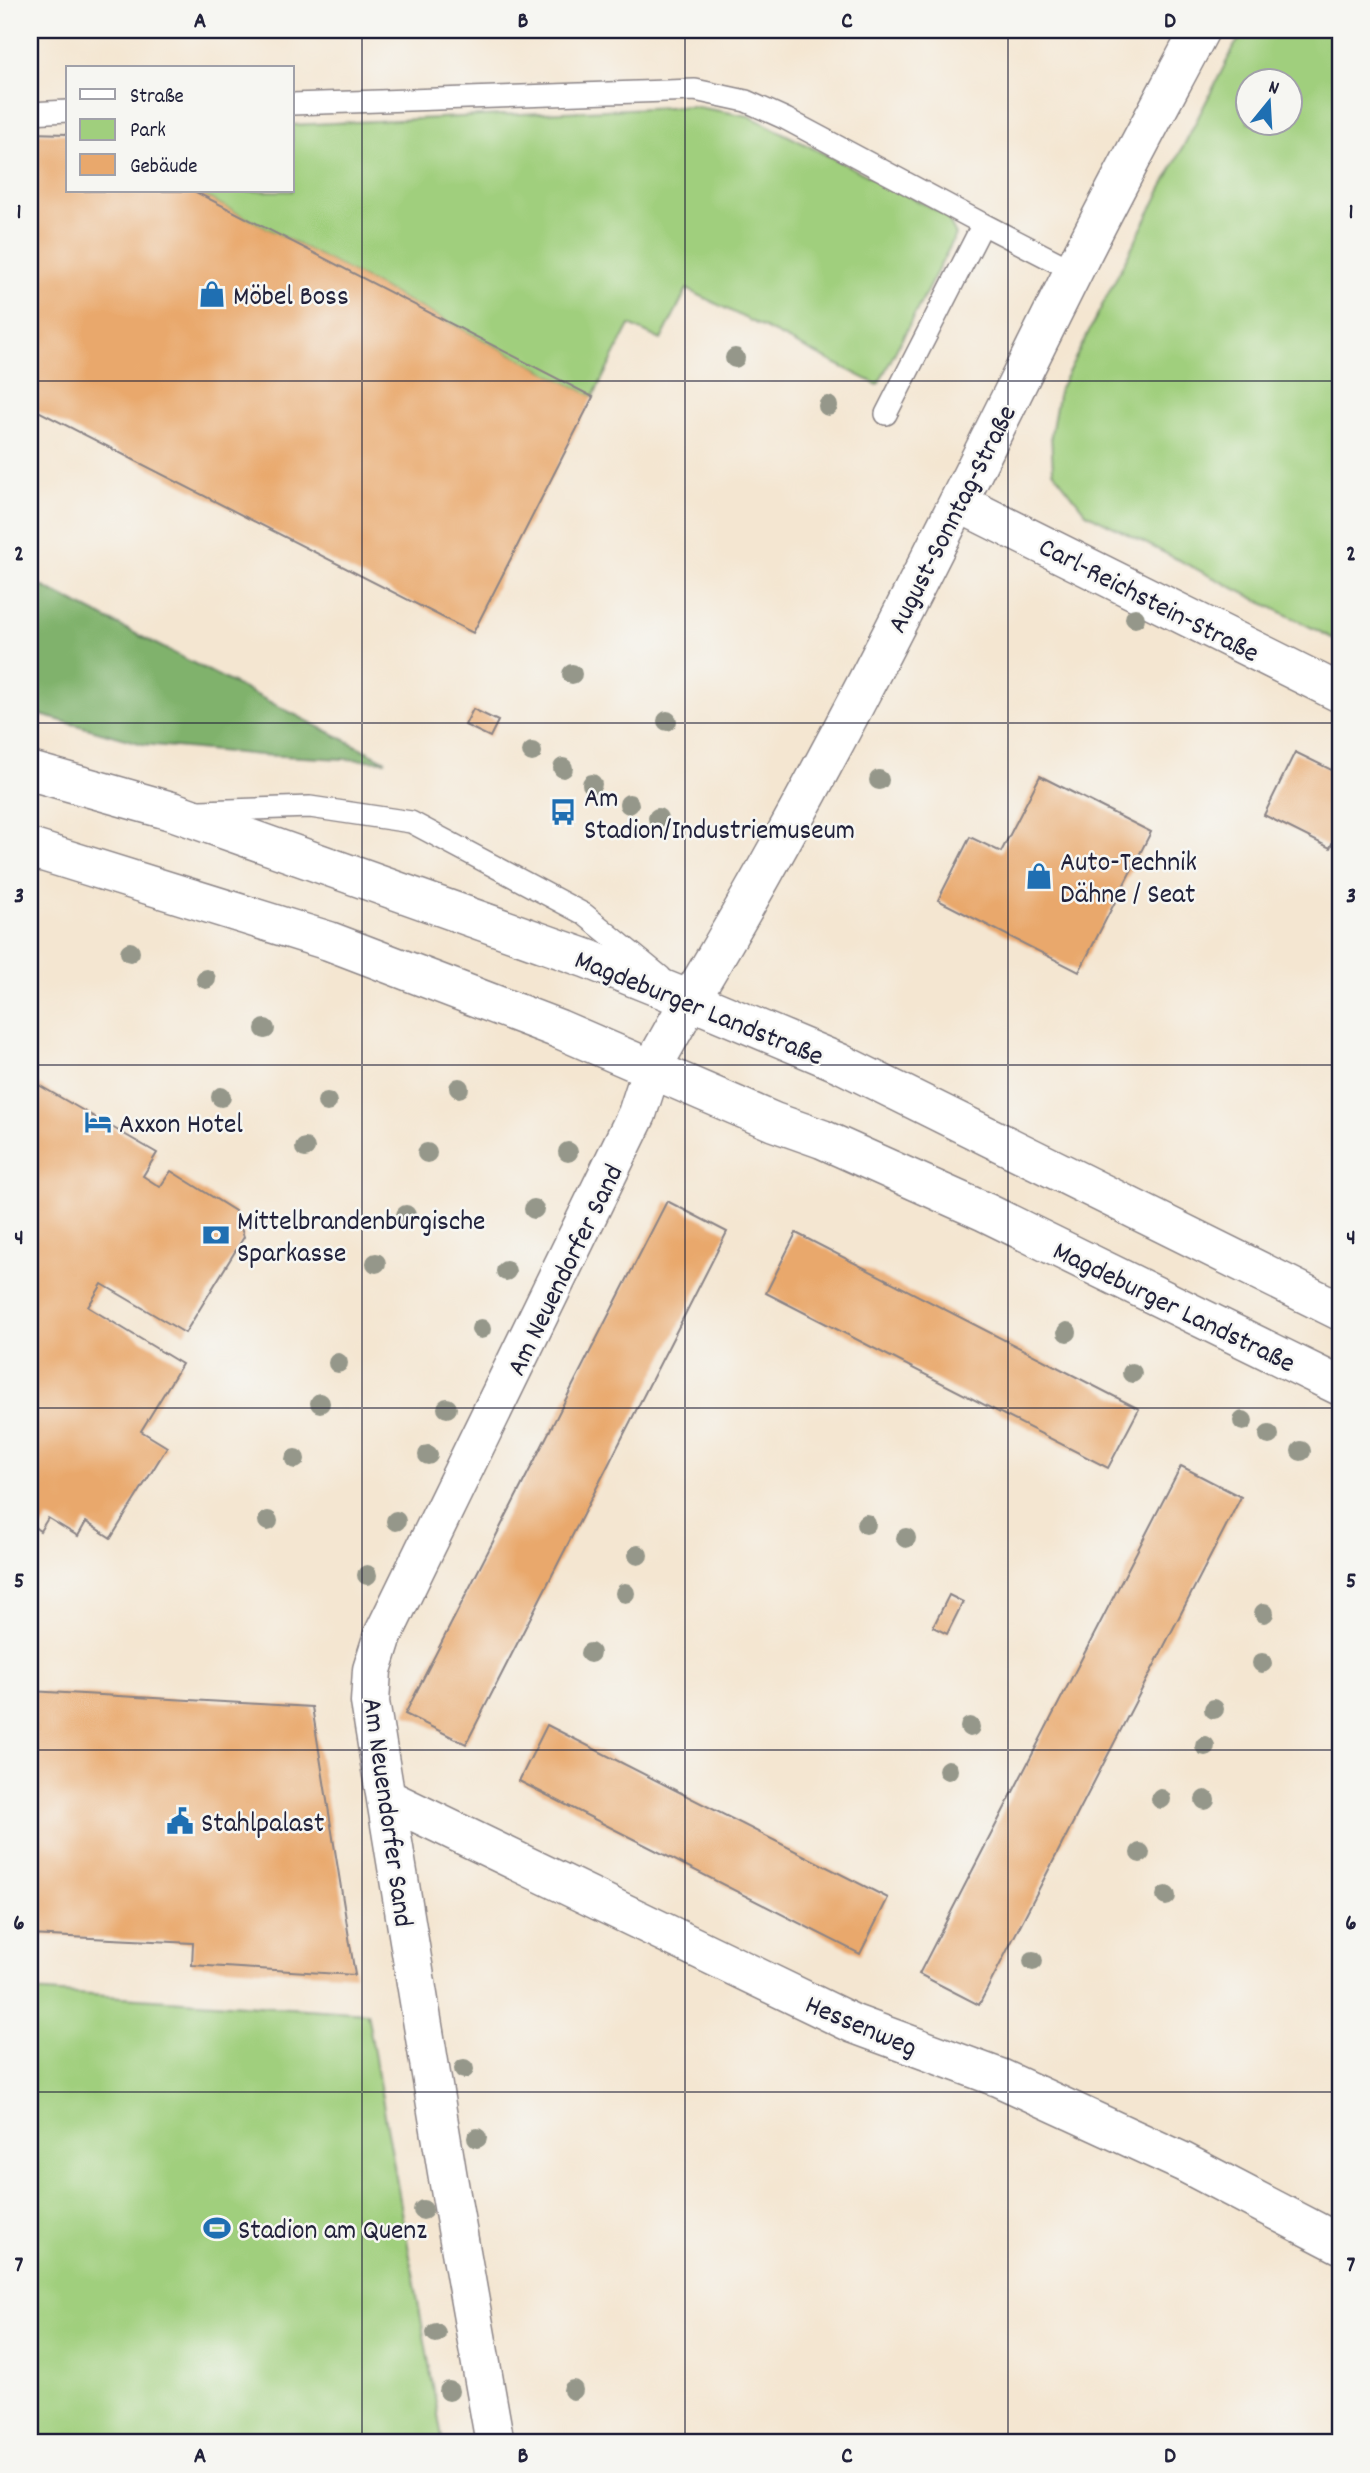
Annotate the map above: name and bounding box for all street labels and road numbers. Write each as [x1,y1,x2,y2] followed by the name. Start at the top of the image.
[880,399,1029,641] street label: August-Sonntag-Straße
[1031,530,1265,675] street label: Carl-Reichstein-Straße
[568,942,829,1079] street label: Magdeburger Landstraße
[499,1159,636,1384] street label: Am Neuendorfer Sand
[1045,1233,1301,1386] street label: Magdeburger Landstraße
[349,1696,421,1930] street label: Am Neuendorfer Sand
[798,1987,922,2070] street label: Hessenweg

